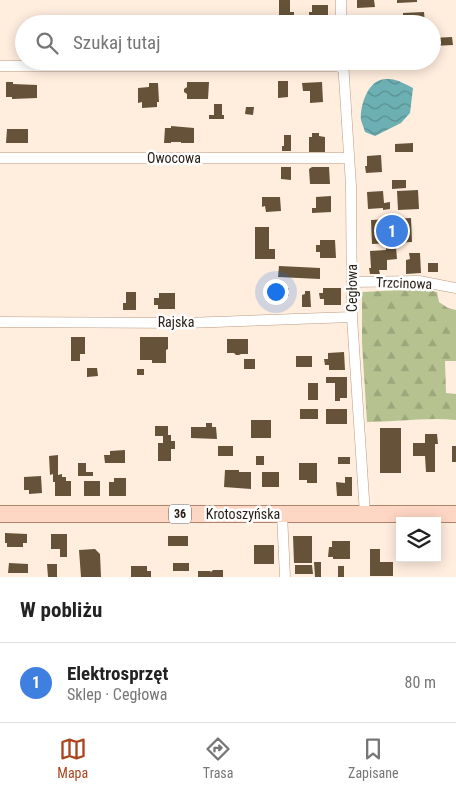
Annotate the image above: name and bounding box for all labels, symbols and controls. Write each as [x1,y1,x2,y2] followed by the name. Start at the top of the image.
[15,15,441,70] search box
[33,29,61,57] icon: search
[73,31,160,54] text: Szukaj tutaj
[147,150,201,166] street label: Owocowa
[376,212,408,250] pin: 1
[344,264,360,312] street label: Cegłowa
[376,274,432,292] street label: Trzcinowa
[263,279,289,305] your location
[158,314,194,330] street label: Rajska
[169,504,191,524] road number: 36
[206,506,280,522] street label: Krotoszyńska
[396,517,441,562] map controls
[396,517,441,562] button: layers
[20,598,102,622] text: W pobliżu
[67,662,168,685] text: Elektrosprzęt
[32,673,40,692] text: 1
[404,673,436,692] text: 80 m
[67,685,167,704] text: Sklep · Cegłowa
[57,735,88,781] tab: Mapa
[203,735,233,781] tab: Trasa
[348,735,399,781] tab: Zapisane

